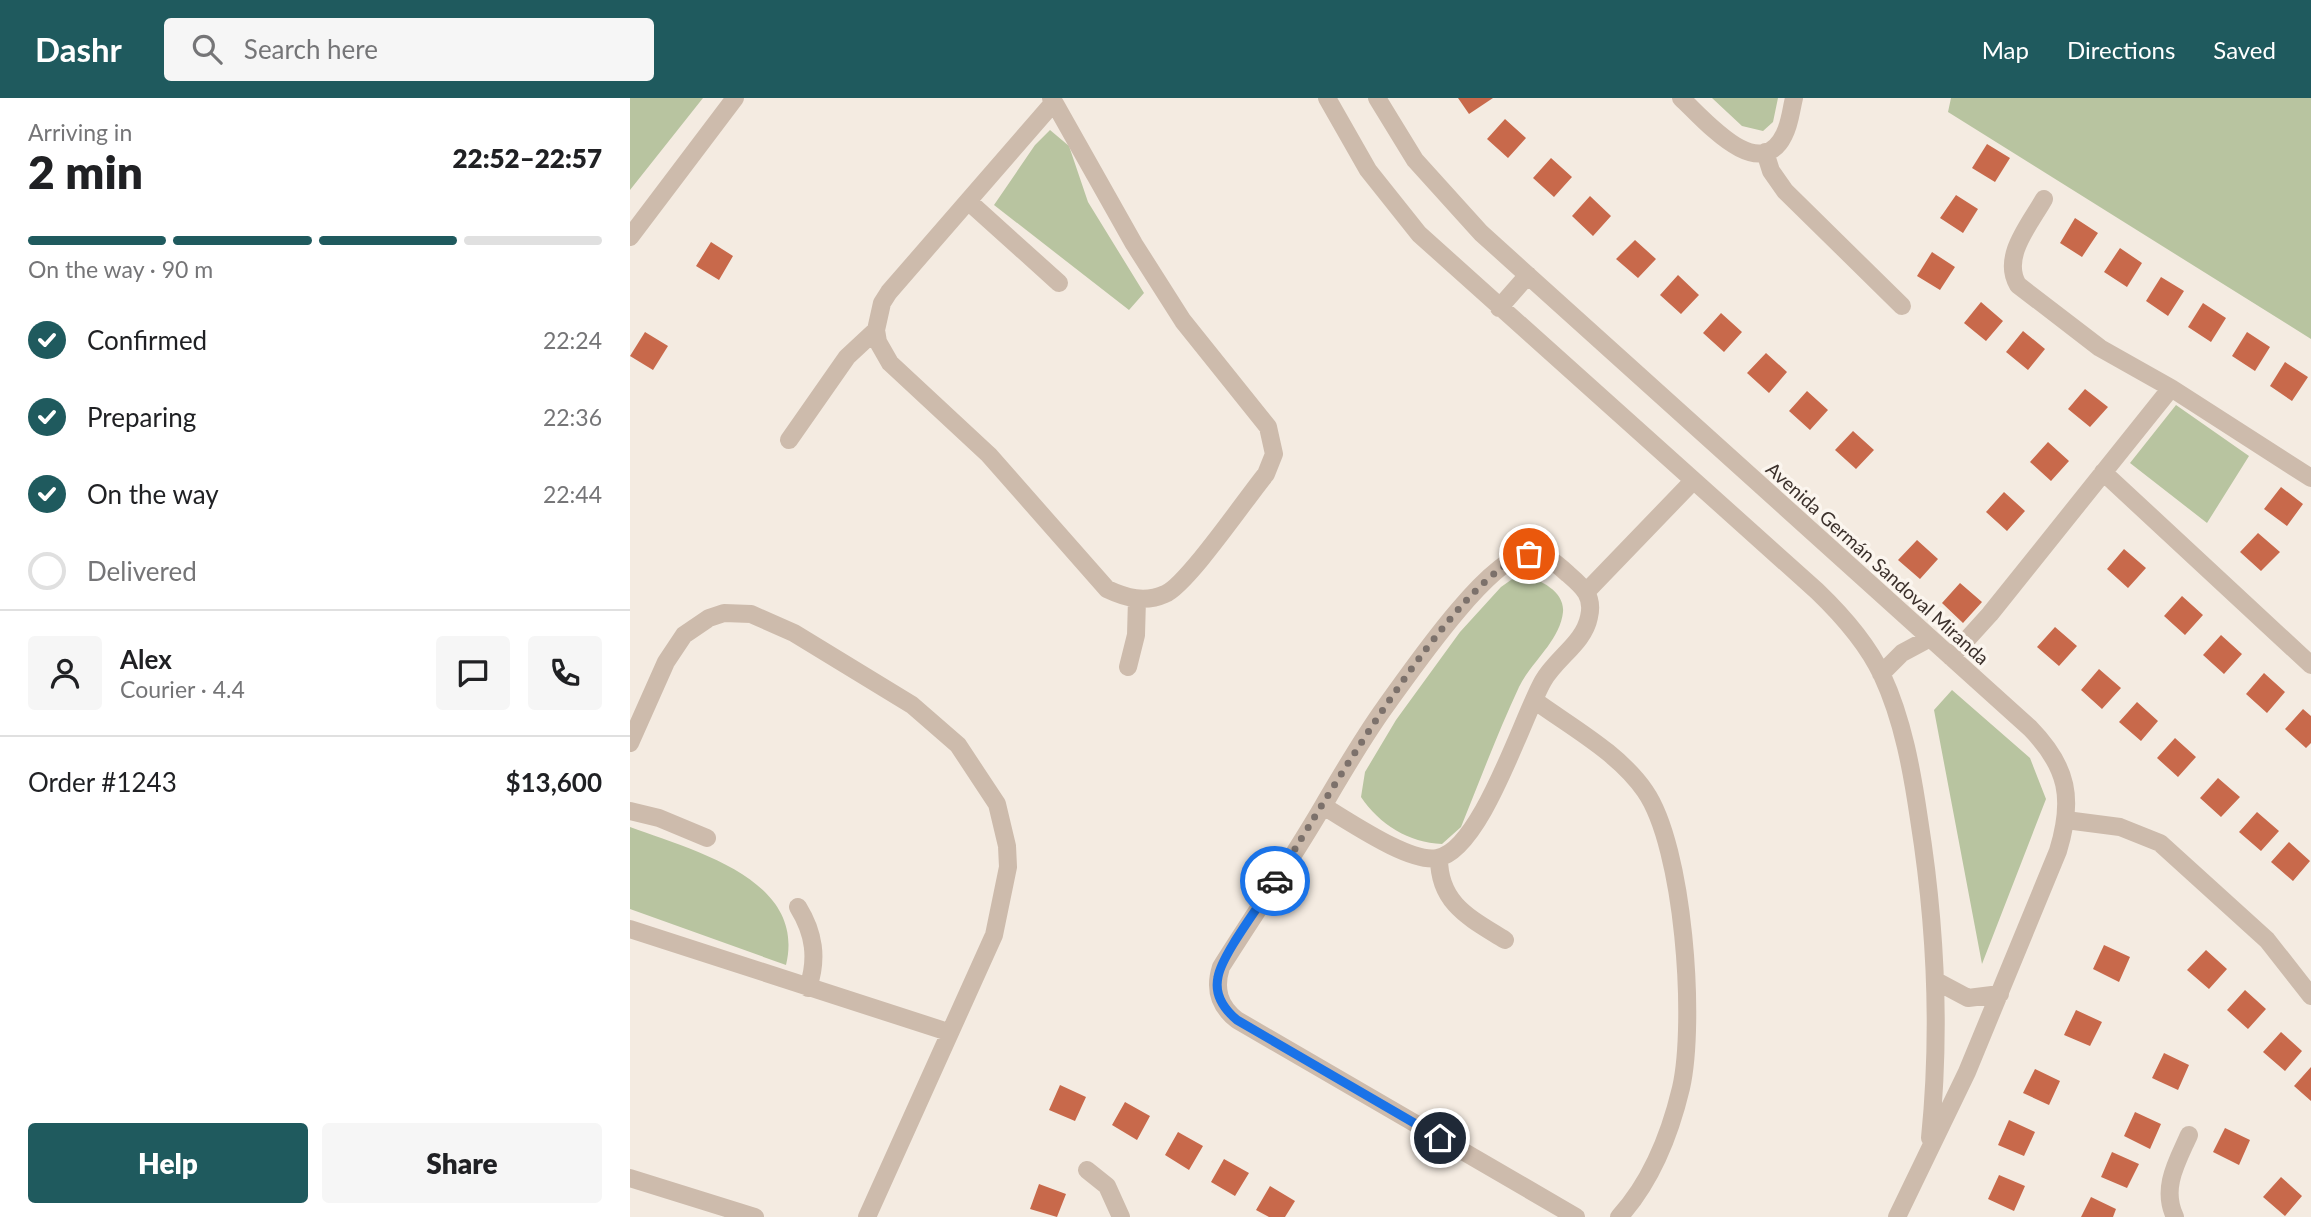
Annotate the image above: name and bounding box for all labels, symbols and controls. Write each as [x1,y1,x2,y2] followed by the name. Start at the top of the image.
[164,18,654,81] search box
[35,29,122,69] text: Dashr
[188,30,226,68] icon: search
[244,33,378,65] text: Search here
[1982,35,2029,64] text: Map
[2067,35,2175,64] text: Directions
[2213,35,2276,64] text: Saved
[28,118,132,146] text: Arriving in
[452,142,602,174] text: 22:52–22:57
[28,144,143,199] text: 2 min
[28,255,213,283] text: On the way · 90 m
[28,321,66,359] icon: check
[87,324,207,356] text: Confirmed
[543,326,602,354] text: 22:24
[28,398,66,436] icon: check
[87,401,196,433] text: Preparing
[543,403,602,431] text: 22:36
[1762,457,1994,669] street label: Avenida Germán Sandoval Miranda
[28,475,66,513] icon: check
[87,478,219,510] text: On the way
[543,480,602,508] text: 22:44
[1499,524,1559,584] pin
[1510,535,1548,573] icon: bag
[87,555,197,587] text: Delivered
[28,636,102,710] button: person
[436,636,510,710] button: chat
[528,636,602,710] button: phone
[120,643,172,675] text: Alex
[120,675,245,703] text: Courier · 4.4
[28,766,177,798] text: Order #1243
[505,766,602,798] text: $13,600
[1240,846,1310,916] courier
[1256,862,1294,900] icon: car
[1410,1108,1470,1168] pin
[1421,1119,1459,1157] icon: home
[28,1123,308,1203] button: Help
[322,1123,602,1203] button: Share

